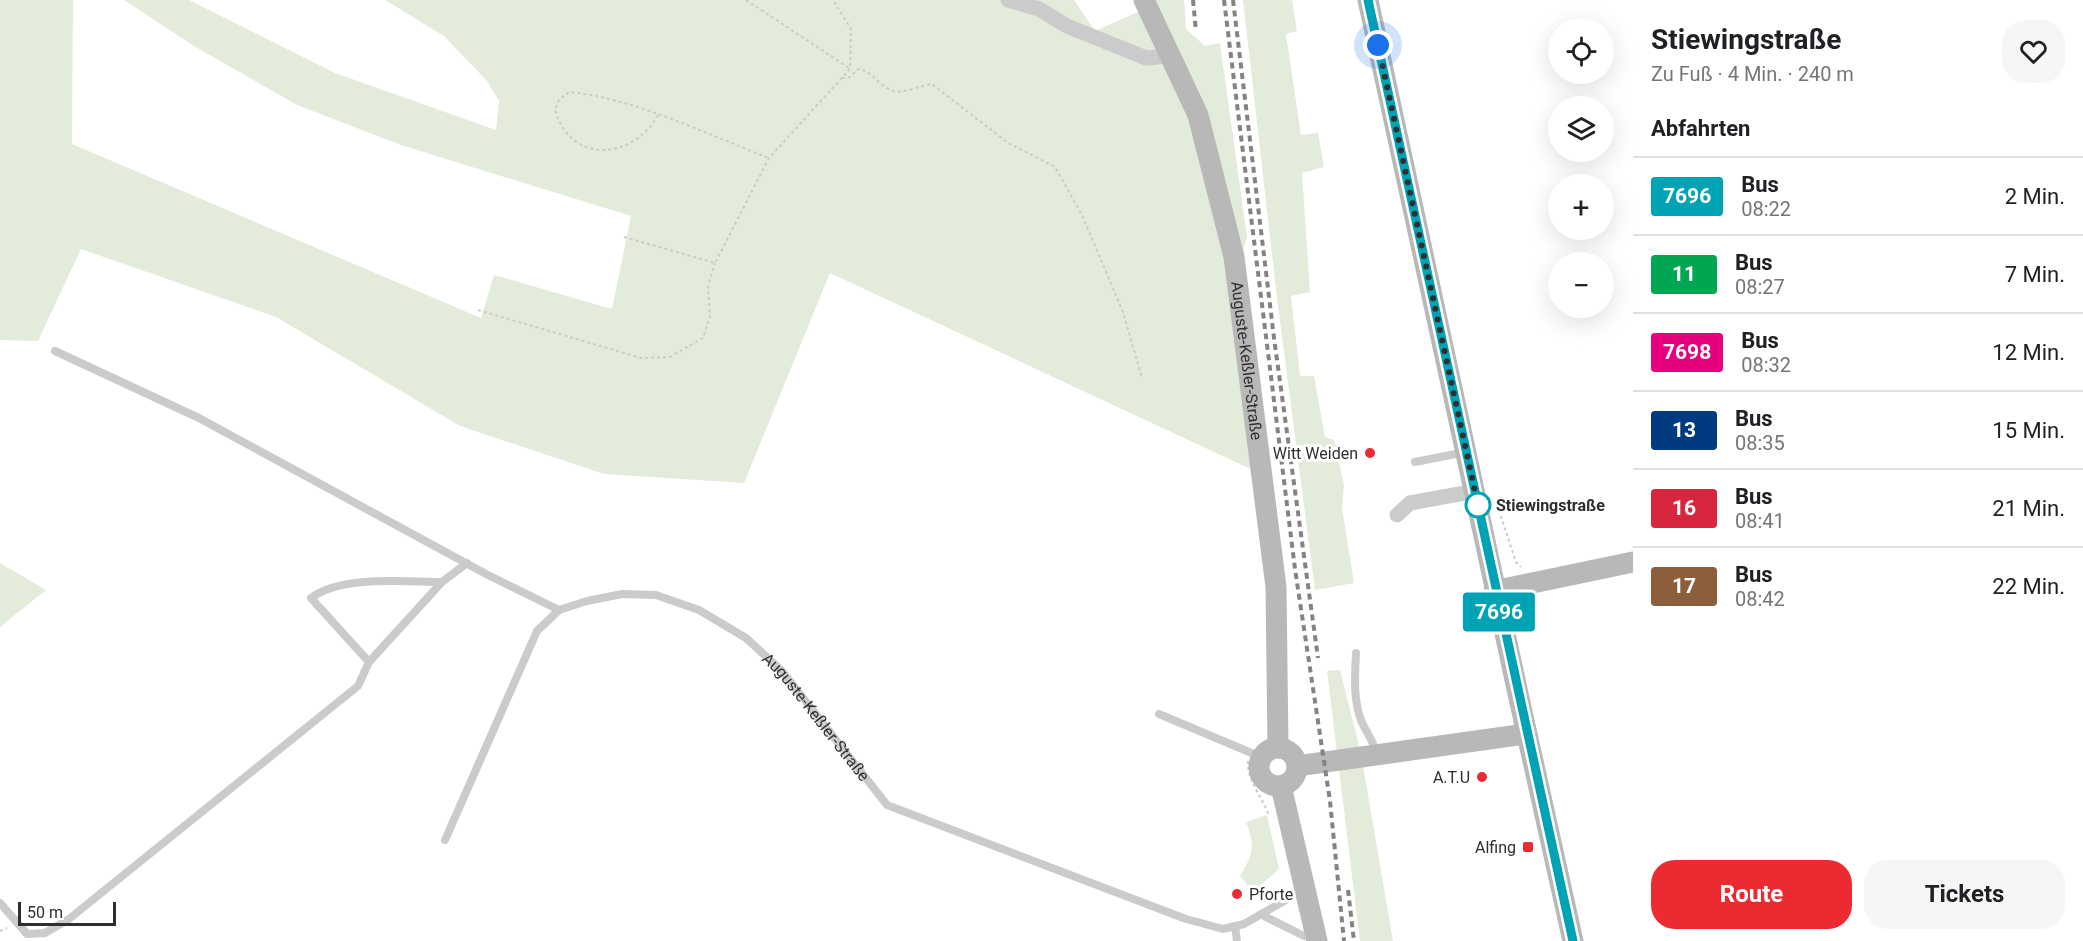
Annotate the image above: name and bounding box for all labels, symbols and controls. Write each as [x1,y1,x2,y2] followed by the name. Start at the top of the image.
[1548,18,1614,318] map controls
[1548,18,1614,84] button: locate
[2002,20,2065,83] button: heart
[1651,23,1841,56] text: Stiewingstraße
[1363,30,1393,60] your location
[1651,62,1854,86] text: Zu Fuß · 4 Min. · 240 m
[1548,96,1614,162] button: layers
[1651,116,1750,141] text: Abfahrten
[1741,172,1779,197] text: Bus
[1548,174,1614,240] button: +
[1663,184,1711,208] text: 7696
[2005,184,2065,209] text: 2 Min.
[1741,197,1791,221] text: 08:22
[1735,250,1773,275] text: Bus
[1548,252,1614,318] button: −
[1672,262,1696,286] text: 11
[2005,262,2065,287] text: 7 Min.
[1735,275,1785,299] text: 08:27
[1227,280,1266,441] street label: Auguste-Keßler-Straße
[1741,328,1779,353] text: Bus
[1663,340,1711,364] text: 7698
[1992,340,2065,365] text: 12 Min.
[1741,353,1791,377] text: 08:32
[1735,406,1773,431] text: Bus
[1672,418,1696,442] text: 13
[1992,418,2065,443] text: 15 Min.
[1735,431,1785,455] text: 08:35
[1273,444,1358,463] place label: Witt Weiden
[1363,446,1377,460] marker: Witt Weiden
[1735,484,1773,509] text: Bus
[1465,492,1491,518] marker: Stiewingstraße
[1496,496,1605,515] place label: Stiewingstraße
[1672,496,1696,520] text: 16
[1992,496,2065,521] text: 21 Min.
[1735,509,1785,533] text: 08:41
[1735,562,1773,587] text: Bus
[1672,574,1696,598] text: 17
[1992,574,2065,599] text: 22 Min.
[1735,587,1785,611] text: 08:42
[1457,592,1541,632] line badge: 7696
[1475,600,1523,624] text: 7696
[758,649,874,785] street label: Auguste-Keßler-Straße
[1433,768,1470,787] place label: A.T.U
[1475,770,1489,784] marker: A.T.U
[1475,838,1516,857] place label: Alfing
[1521,840,1535,854] marker: Alfing
[1651,860,1852,929] button: Route
[1864,860,2065,929] button: Tickets
[1249,885,1293,904] place label: Pforte
[1230,887,1244,901] marker: Pforte
[18,899,116,926] scale bar
[27,903,63,922] text: 50 m

